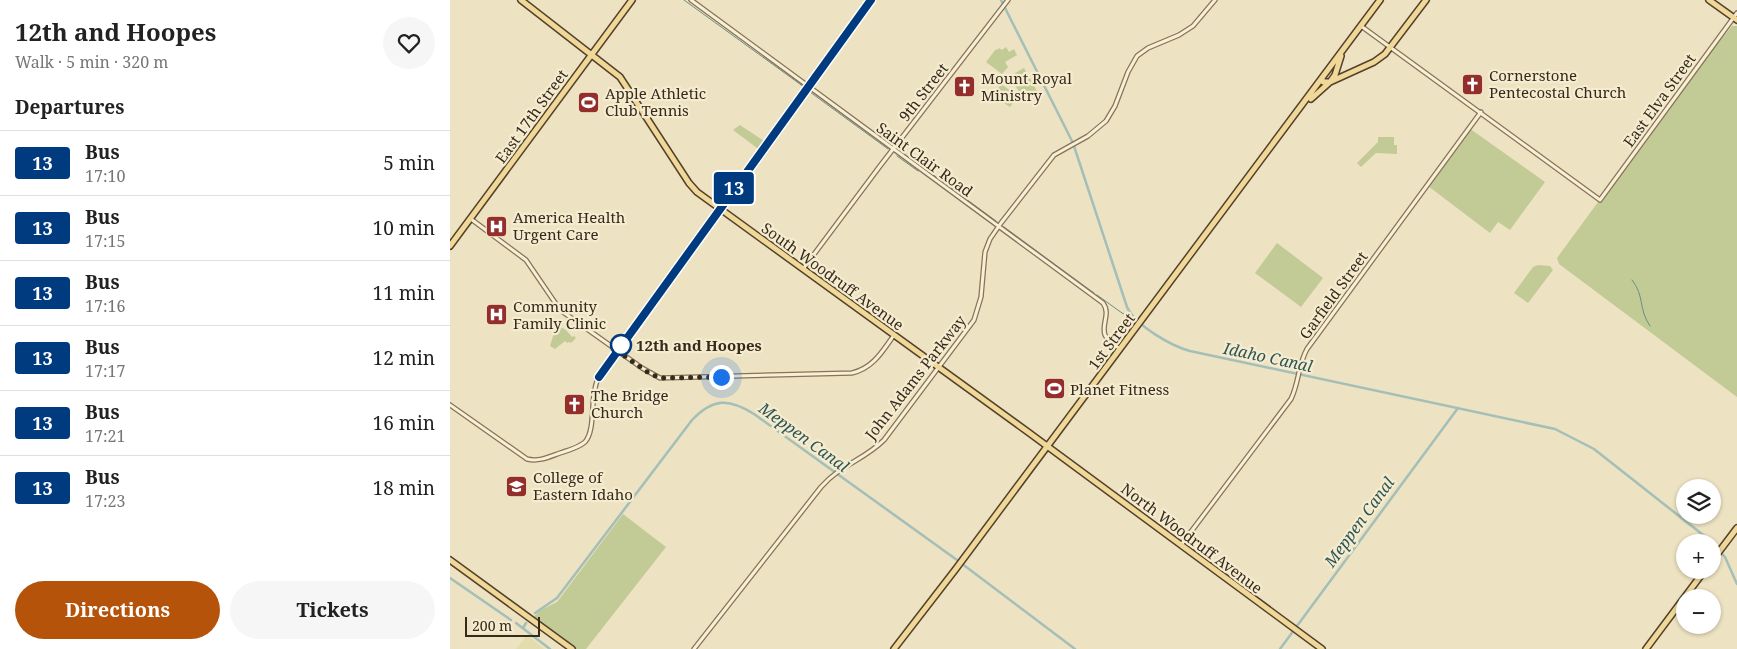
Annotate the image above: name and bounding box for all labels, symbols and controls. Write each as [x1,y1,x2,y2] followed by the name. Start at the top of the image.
[15,15,216,48] text: 12th and Hoopes
[383,17,435,69] button: heart
[1618,49,1700,151] street label: East Elva Street
[15,51,168,73] text: Walk · 5 min · 320 m
[894,59,952,125] street label: 9th Street
[490,65,572,167] street label: East 17th Street
[1489,65,1627,102] place label: Cornerstone Pentecostal Church
[981,68,1072,105] place label: Mount Royal Ministry
[1461,72,1485,96] church icon: Cornerstone Pentecostal Church
[953,75,977,99] church icon: Mount Royal Ministry
[605,83,706,120] place label: Apple Athletic Club Tennis
[577,90,601,114] sports icon: Apple Athletic Club Tennis
[15,94,124,120] text: Departures
[873,117,977,201] street label: Saint Clair Road
[85,139,120,165] text: Bus
[383,150,435,176] text: 5 min
[32,151,53,175] text: 13
[85,165,125,187] text: 17:10
[712,172,756,204] line badge: 13
[724,176,744,200] text: 13
[85,204,120,230] text: Bus
[513,207,626,244] place label: America Health Urgent Care
[485,214,509,238] hospital icon: America Health Urgent Care
[373,215,435,241] text: 10 min
[32,216,53,240] text: 13
[758,218,908,334] street label: South Woodruff Avenue
[85,230,125,252] text: 17:15
[1294,247,1372,343] street label: Garfield Street
[85,269,120,295] text: Bus
[373,280,435,306] text: 11 min
[32,281,53,305] text: 13
[85,295,125,317] text: 17:16
[513,296,606,333] place label: Community Family Clinic
[485,303,509,327] hospital icon: Community Family Clinic
[1083,309,1139,373] street label: 1st Street
[859,310,970,444] street label: John Adams Parkway
[85,334,120,360] text: Bus
[610,334,632,356] marker: 12th and Hoopes
[636,335,762,355] place label: 12th and Hoopes
[1221,337,1315,377] water label: Idaho Canal
[373,345,435,371] text: 12 min
[32,346,53,370] text: 13
[85,360,125,382] text: 17:17
[709,365,734,390] your location
[1042,377,1066,401] sports icon: Planet Fitness
[1070,379,1169,399] place label: Planet Fitness
[591,385,669,422] place label: The Bridge Church
[563,392,587,416] church icon: The Bridge Church
[754,396,853,477] water label: Meppen Canal
[85,399,120,425] text: Bus
[373,410,435,436] text: 16 min
[32,411,53,435] text: 13
[85,425,125,447] text: 17:21
[85,464,120,490] text: Bus
[533,467,633,504] place label: College of Eastern Idaho
[1318,473,1399,572] water label: Meppen Canal
[505,474,529,498] school or university icon: College of Eastern Idaho
[373,475,435,501] text: 18 min
[32,476,53,500] text: 13
[1117,478,1267,598] street label: North Woodruff Avenue
[1676,479,1721,634] map controls
[1676,479,1721,524] button: layers
[85,490,125,512] text: 17:23
[1676,534,1721,579] button: +
[15,581,220,639] button: Directions
[230,581,435,639] button: Tickets
[1676,589,1721,634] button: −
[465,614,540,637] scale bar
[472,616,512,635] text: 200 m

